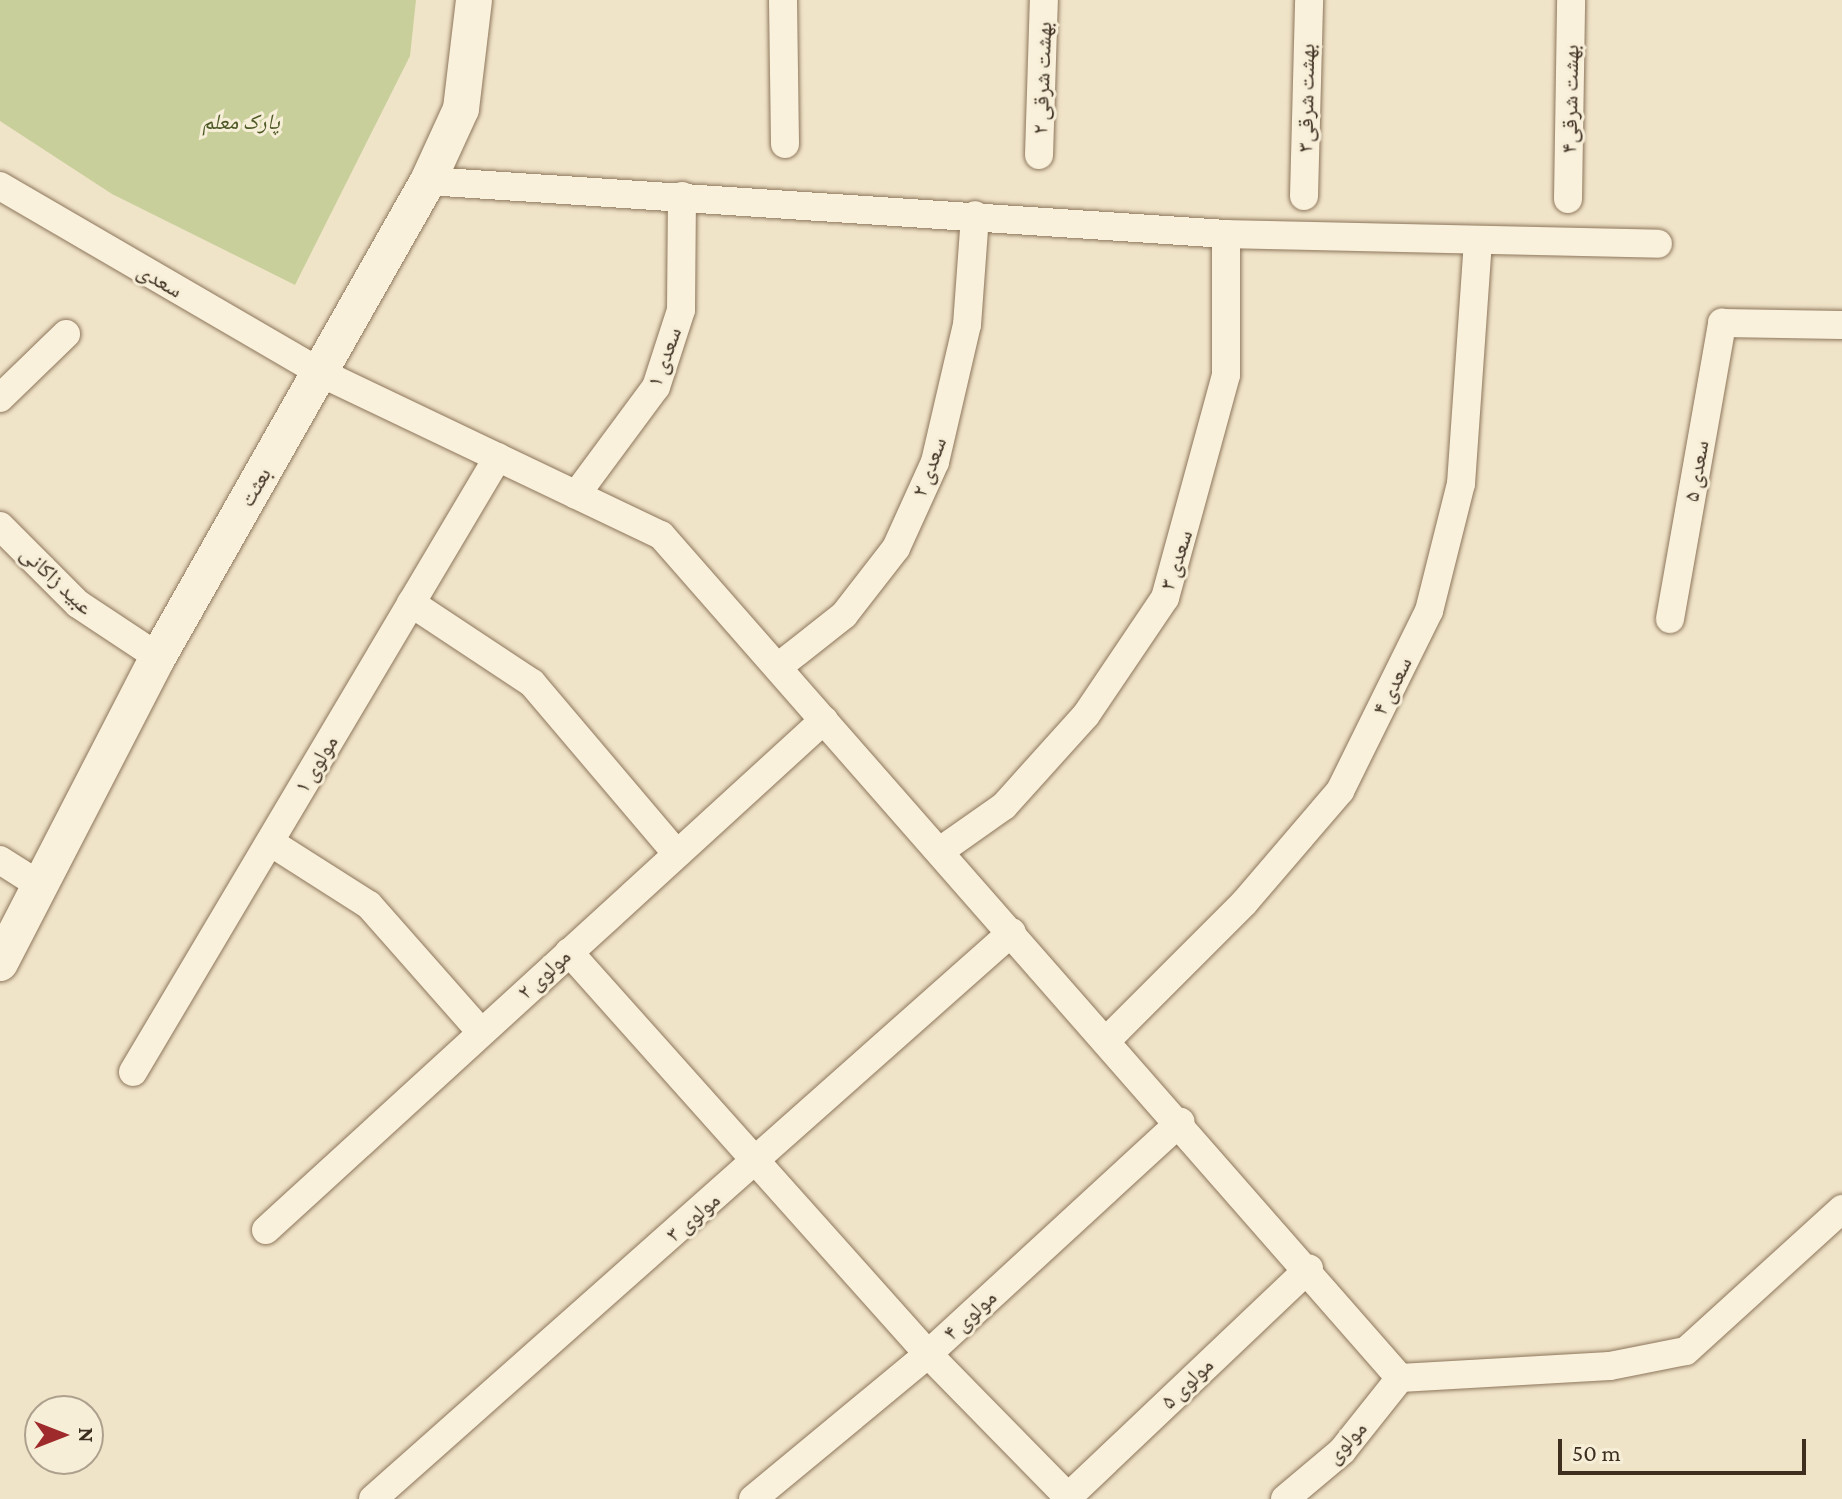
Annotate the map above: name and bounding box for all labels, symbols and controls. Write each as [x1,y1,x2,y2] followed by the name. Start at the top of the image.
[1027,21,1057,135] street label: بهشت شرقی ۲
[1292,43,1320,153] street label: بهشت شرقی۳
[1556,44,1584,154] street label: بهشت شرقی۴
[202,109,280,135] park label: پارک معلم
[133,257,187,303] street label: سعدی
[641,324,687,390] street label: سعدی ۱
[906,434,952,500] street label: سعدی ۲
[1678,438,1714,504] street label: سعدی ۵
[233,463,277,511] street label: بعثت
[1154,527,1198,593] street label: سعدی ۳
[15,540,99,620] street label: عبید زاکانی
[1367,653,1417,719] street label: سعدی ۴
[288,730,344,798] street label: مولوی ۱
[512,943,576,1005] street label: مولوی ۲
[661,1186,725,1248] street label: مولوی ۳
[938,1284,1002,1346] street label: مولوی ۴
[1155,1352,1219,1414] street label: مولوی ۵
[24,1395,104,1475] north arrow
[1320,1415,1372,1469] street label: مولوی
[1562,1423,1810,1473] scale bar
[74,1428,99,1443] text: N
[1572,1439,1621,1466] text: 50 m

